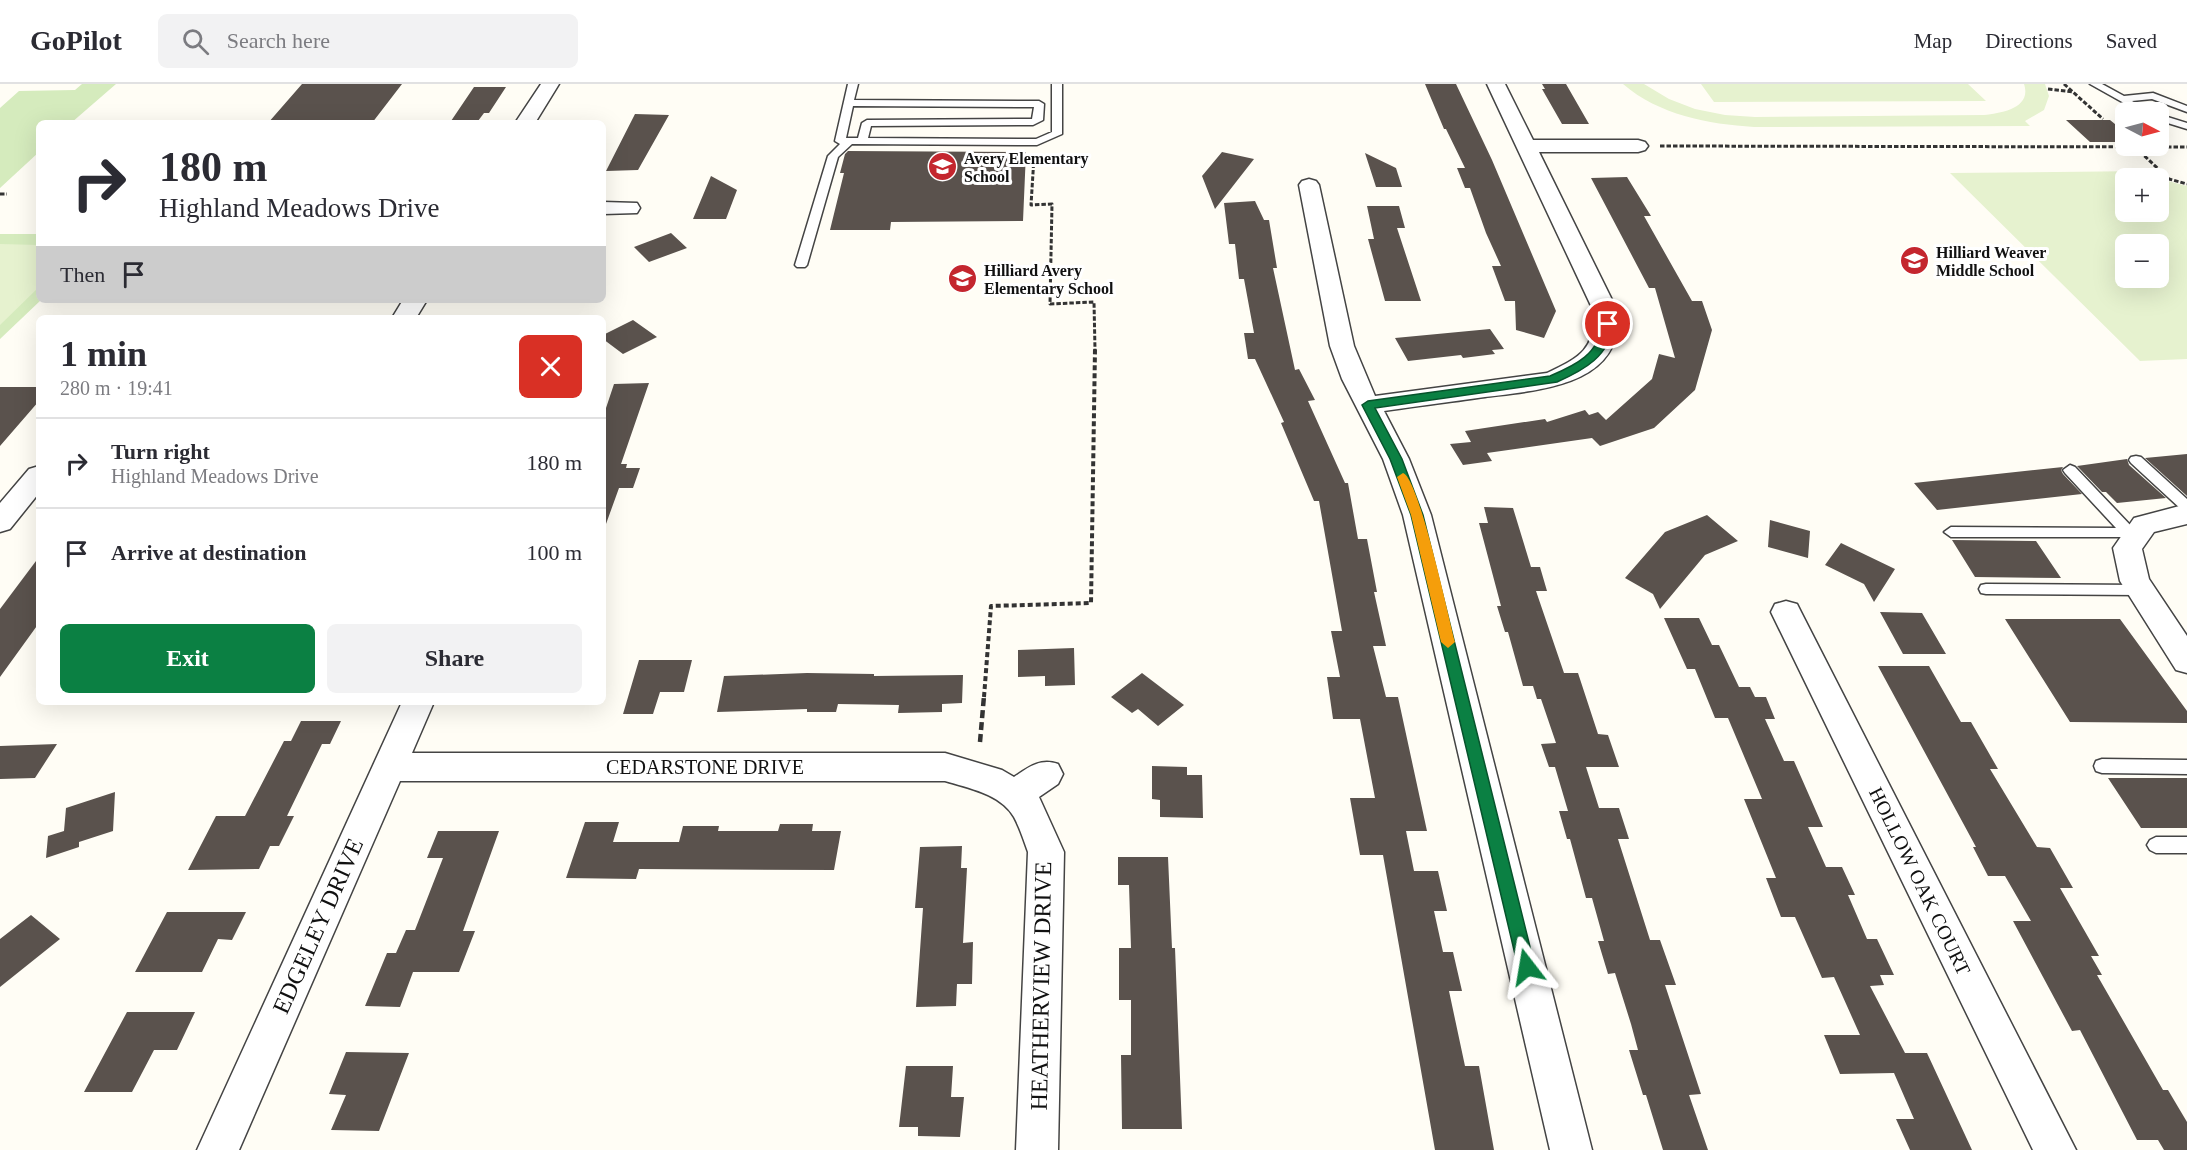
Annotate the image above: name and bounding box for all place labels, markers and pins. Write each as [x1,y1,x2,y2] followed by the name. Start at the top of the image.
[964,150,1089,185] place label: Avery Elementary School
[927,151,959,183] school or university icon: Avery Elementary School
[1936,244,2046,279] place label: Hilliard Weaver Middle School
[1899,245,1931,277] school or university icon: Hilliard Weaver Middle School
[984,262,1114,298] place label: Hilliard Avery Elementary School
[947,263,979,295] school or university icon: Hilliard Avery Elementary School
[1582,298,1633,349] pin

